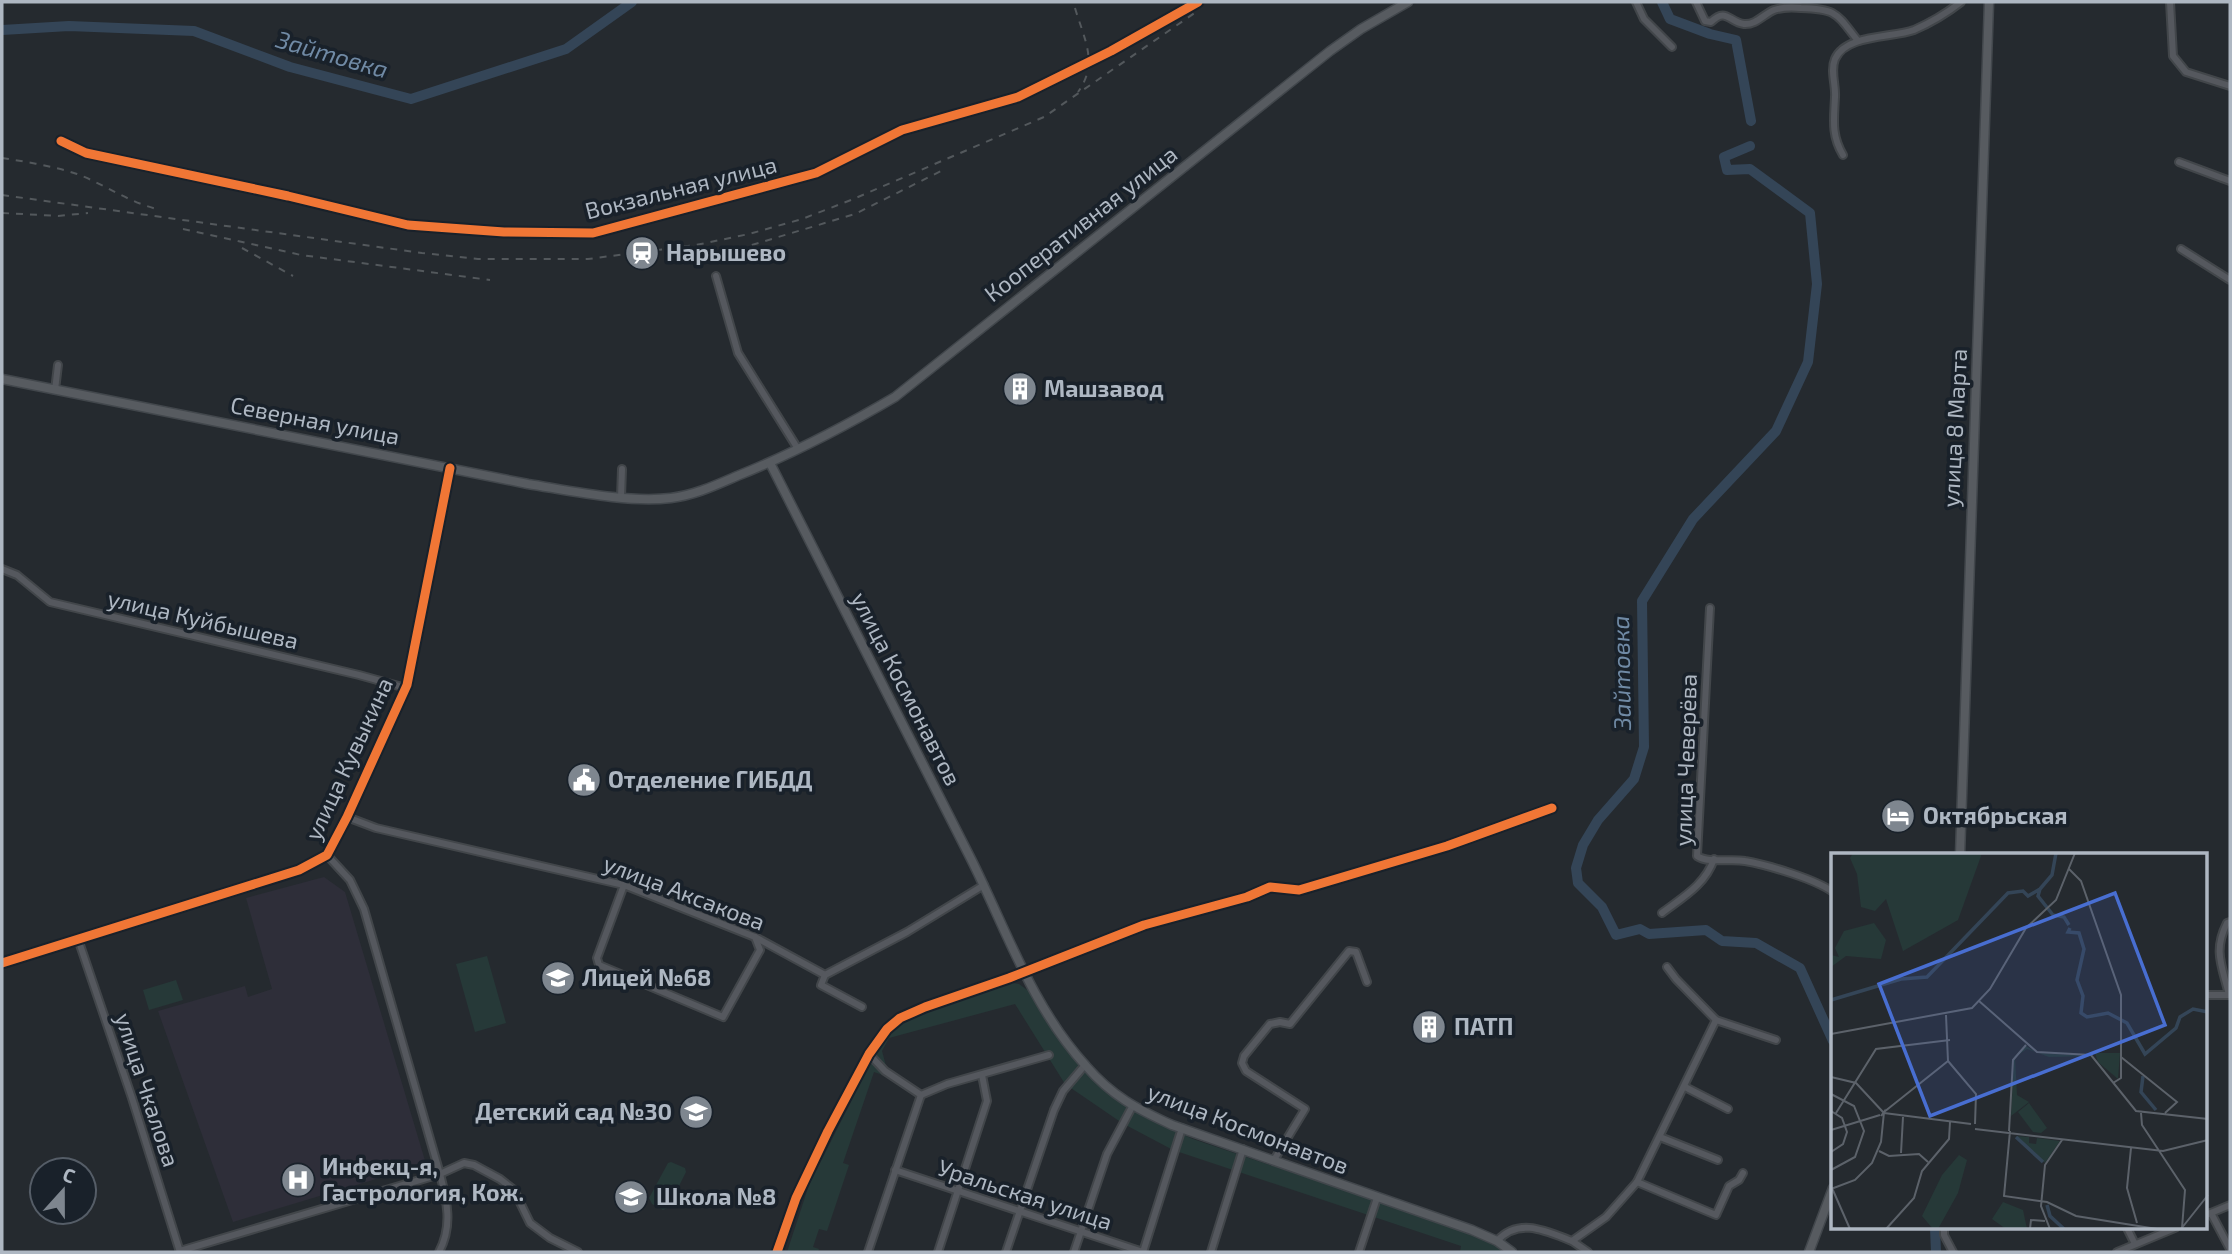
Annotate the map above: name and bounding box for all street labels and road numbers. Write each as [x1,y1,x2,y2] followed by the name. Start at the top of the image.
[978,139,1183,308] street label: Кооперативная улица
[582,150,780,225] street label: Вокзальная улица
[1936,348,1973,508] street label: улица 8 Марта
[228,390,402,451] street label: Северная улица
[105,583,301,656] street label: улица Куйбышева
[845,587,968,790] street label: улица Космонавтов
[298,673,399,845] street label: улица Кувыкина
[1668,673,1703,847] street label: улица Чеверёва
[599,848,769,937] street label: улица Аксакова
[109,1009,186,1171] street label: улица Чкалова
[1143,1077,1353,1180] street label: улица Космонавтов
[934,1153,1116,1236] street label: Уральская улица

